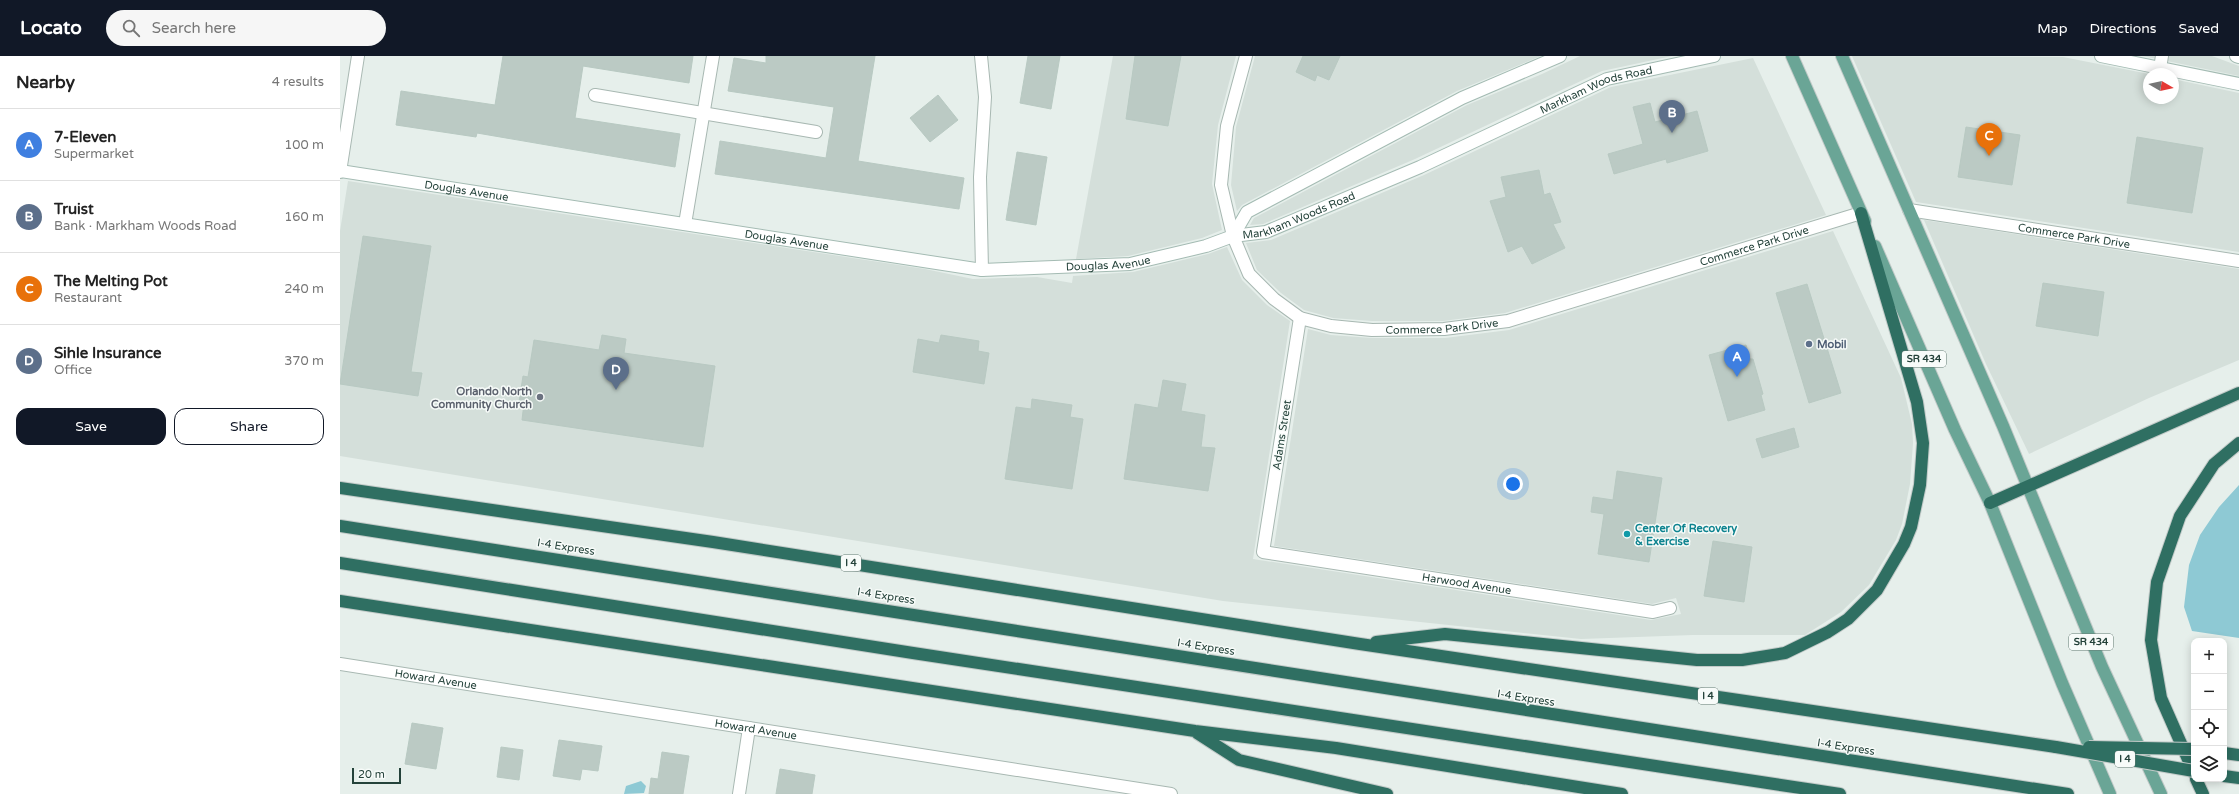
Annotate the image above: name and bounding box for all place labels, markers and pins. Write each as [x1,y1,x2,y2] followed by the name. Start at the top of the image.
[1659,100,1685,133] pin: B
[1976,123,2002,156] pin: C
[1817,338,1847,351] place label: Mobil
[1804,339,1814,349] marker: Mobil
[1724,344,1750,377] pin: A
[603,357,629,390] pin: D
[431,385,532,412] place label: Orlando North Community Church
[535,392,545,402] marker: Orlando North Community Church
[1635,522,1737,548] place label: Center Of Recovery & Exercise
[1622,529,1632,539] marker: Center Of Recovery & Exercise

